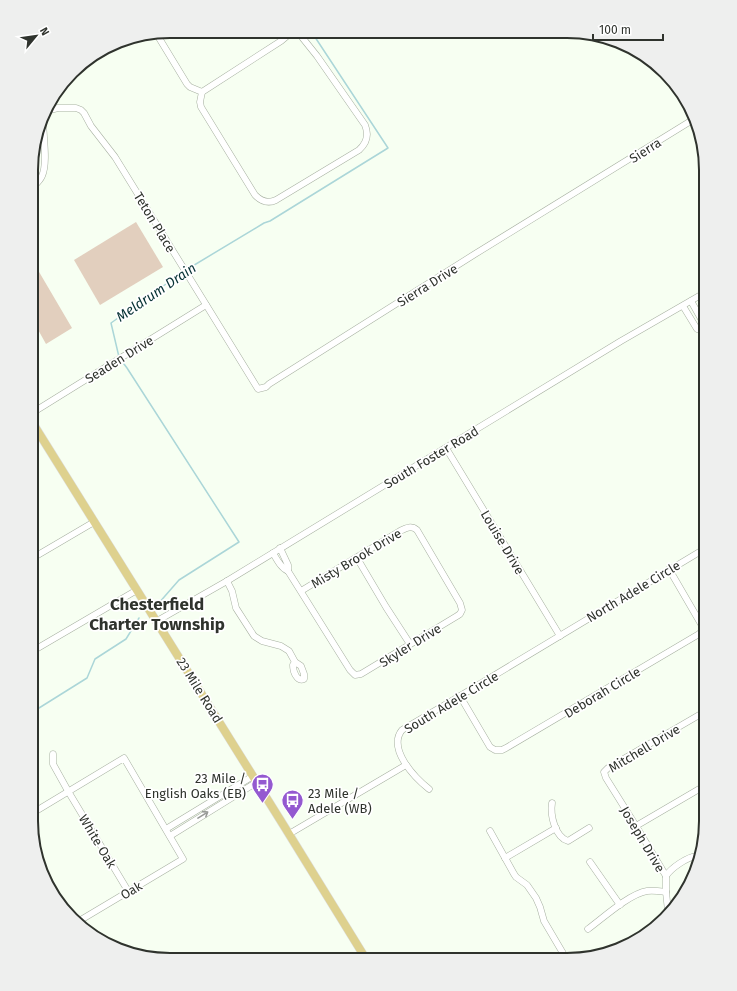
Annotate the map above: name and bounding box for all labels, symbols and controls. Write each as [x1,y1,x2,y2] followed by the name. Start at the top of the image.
[16,16,56,56] north arrow
[593,16,663,42] scale bar
[599,23,631,37] text: 100 m
[37,25,52,38] text: N
[627,135,664,166] street label: Sierra
[131,189,178,255] street label: Teton Place
[113,259,200,325] water label: Meldrum Drain
[394,261,460,310] street label: Sierra Drive
[82,333,156,386] street label: Seaden Drive
[381,423,481,492] street label: South Foster Road
[478,508,528,577] street label: Louise Drive
[308,526,404,591] street label: Misty Brook Drive
[584,558,683,625] street label: North Adele Circle
[89,594,225,635] district label: Chesterfield Charter Township
[377,621,444,670] street label: Skyler Drive
[174,655,226,726] street label: 23 Mile Road
[561,664,643,721] street label: Deborah Circle
[401,668,501,736] street label: South Adele Circle
[606,721,683,776] street label: Mitchell Drive
[145,771,246,801] place label: 23 Mile / English Oaks (EB)
[249,772,275,805] bus stop icon: 23 Mile / English Oaks (EB)
[308,786,372,816] place label: 23 Mile / Adele (WB)
[280,787,306,820] bus stop icon: 23 Mile / Adele (WB)
[617,804,668,875] street label: Joseph Drive
[197,811,208,819] one-way arrow
[76,812,120,871] street label: White Oak
[118,878,145,903] street label: Oak

